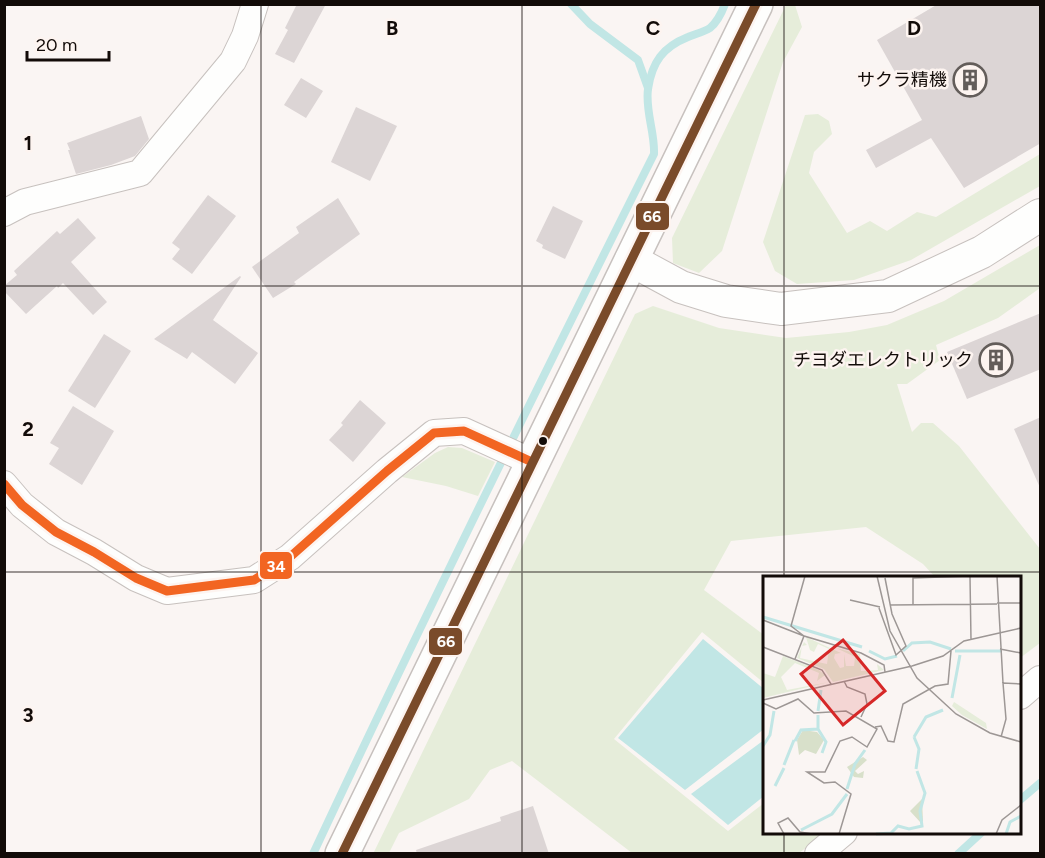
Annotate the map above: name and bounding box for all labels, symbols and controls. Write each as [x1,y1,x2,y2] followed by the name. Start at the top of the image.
[386,16,398,40] text: B
[646,16,660,40] text: C
[907,16,921,40] text: D
[27,24,110,62] scale bar
[36,34,77,56] text: 20 m
[952,62,988,98] building icon: サクラ精機
[857,69,947,91] place label: サクラ精機
[24,131,32,155] text: 1
[635,202,670,231] line badge: 66
[643,207,661,226] text: 66
[978,342,1014,378] building icon: チヨダエレクトリック
[793,349,973,371] place label: チヨダエレクトリック
[22,417,34,441] text: 2
[537,435,549,447] unlabelled marker
[259,551,293,580] line badge: 34
[266,557,286,576] text: 34
[763,576,1021,834] inset map
[428,627,463,656] line badge: 66
[437,632,455,651] text: 66
[22,703,34,727] text: 3

